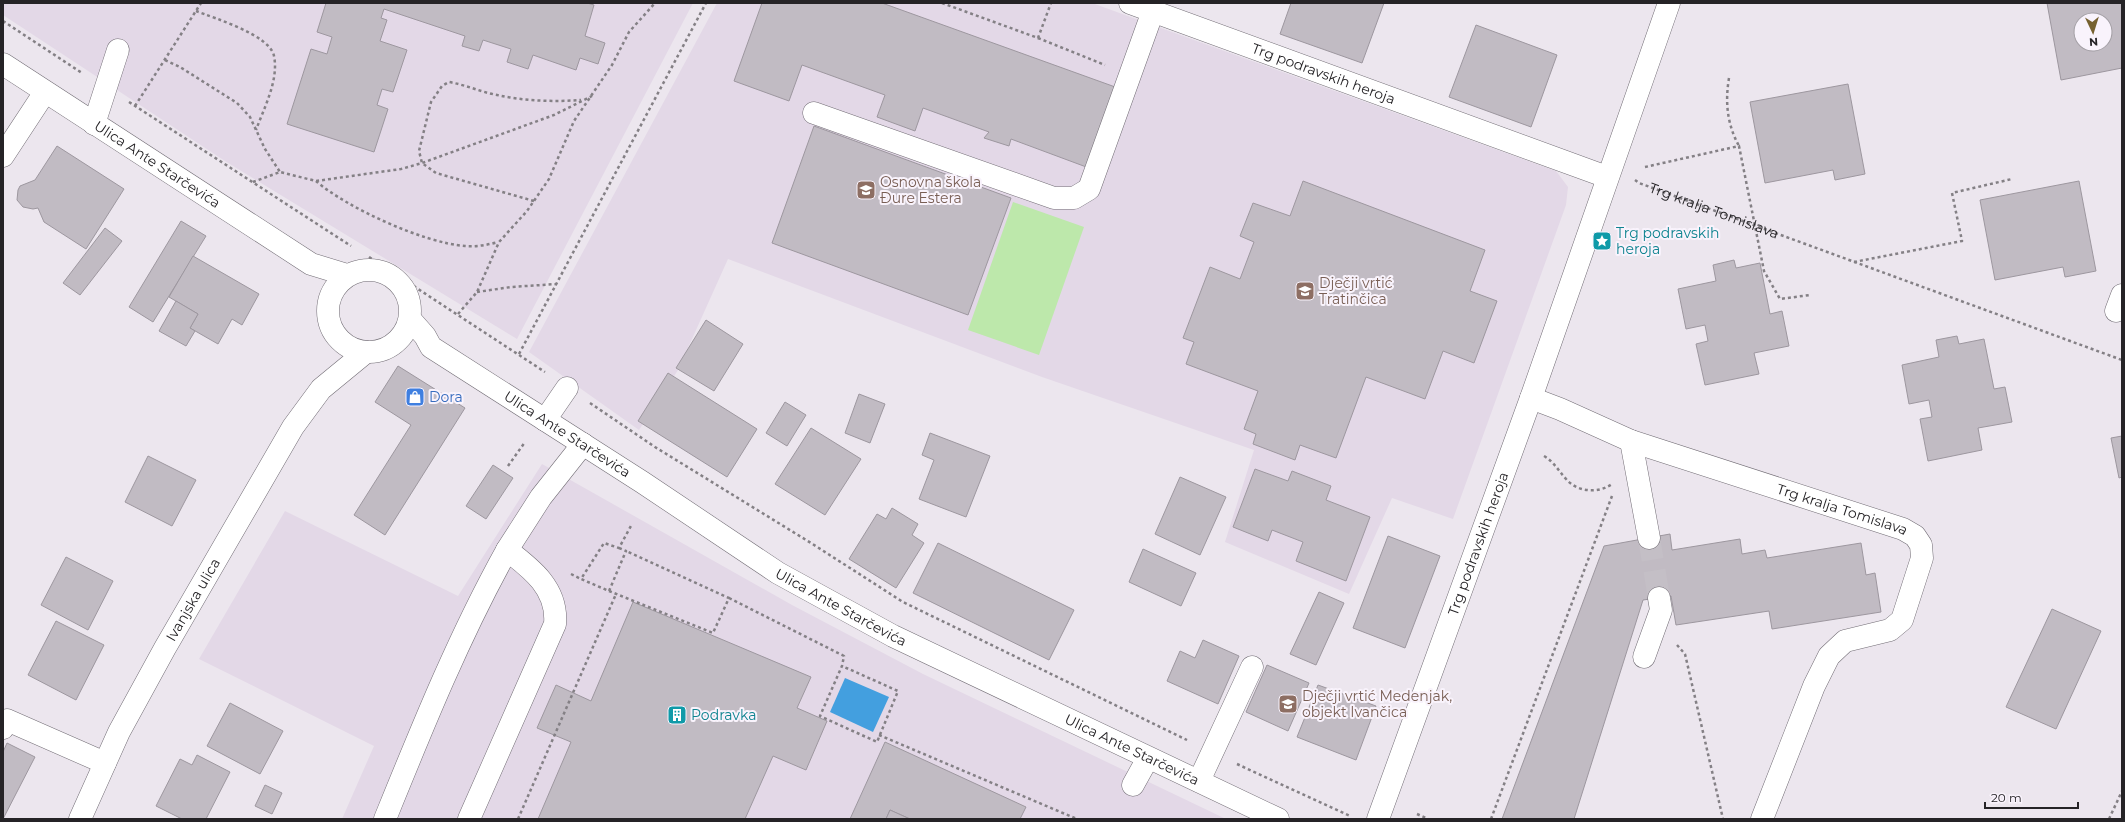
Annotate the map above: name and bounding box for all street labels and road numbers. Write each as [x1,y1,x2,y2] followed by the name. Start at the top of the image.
[1249,39,1398,108] street label: Trg podravskih heroja
[91,117,224,212] street label: Ulica Ante Starčevića
[1647,179,1781,243] street label: Trg kralja Tomislava
[501,387,634,481] street label: Ulica Ante Starčevića
[1444,469,1512,618] street label: Trg podravskih heroja
[1775,480,1912,539] street label: Trg kralja Tomislava
[162,555,224,645] street label: Ivanjska ulica
[772,564,910,650] street label: Ulica Ante Starčevića
[1062,710,1202,789] street label: Ulica Ante Starčevića

